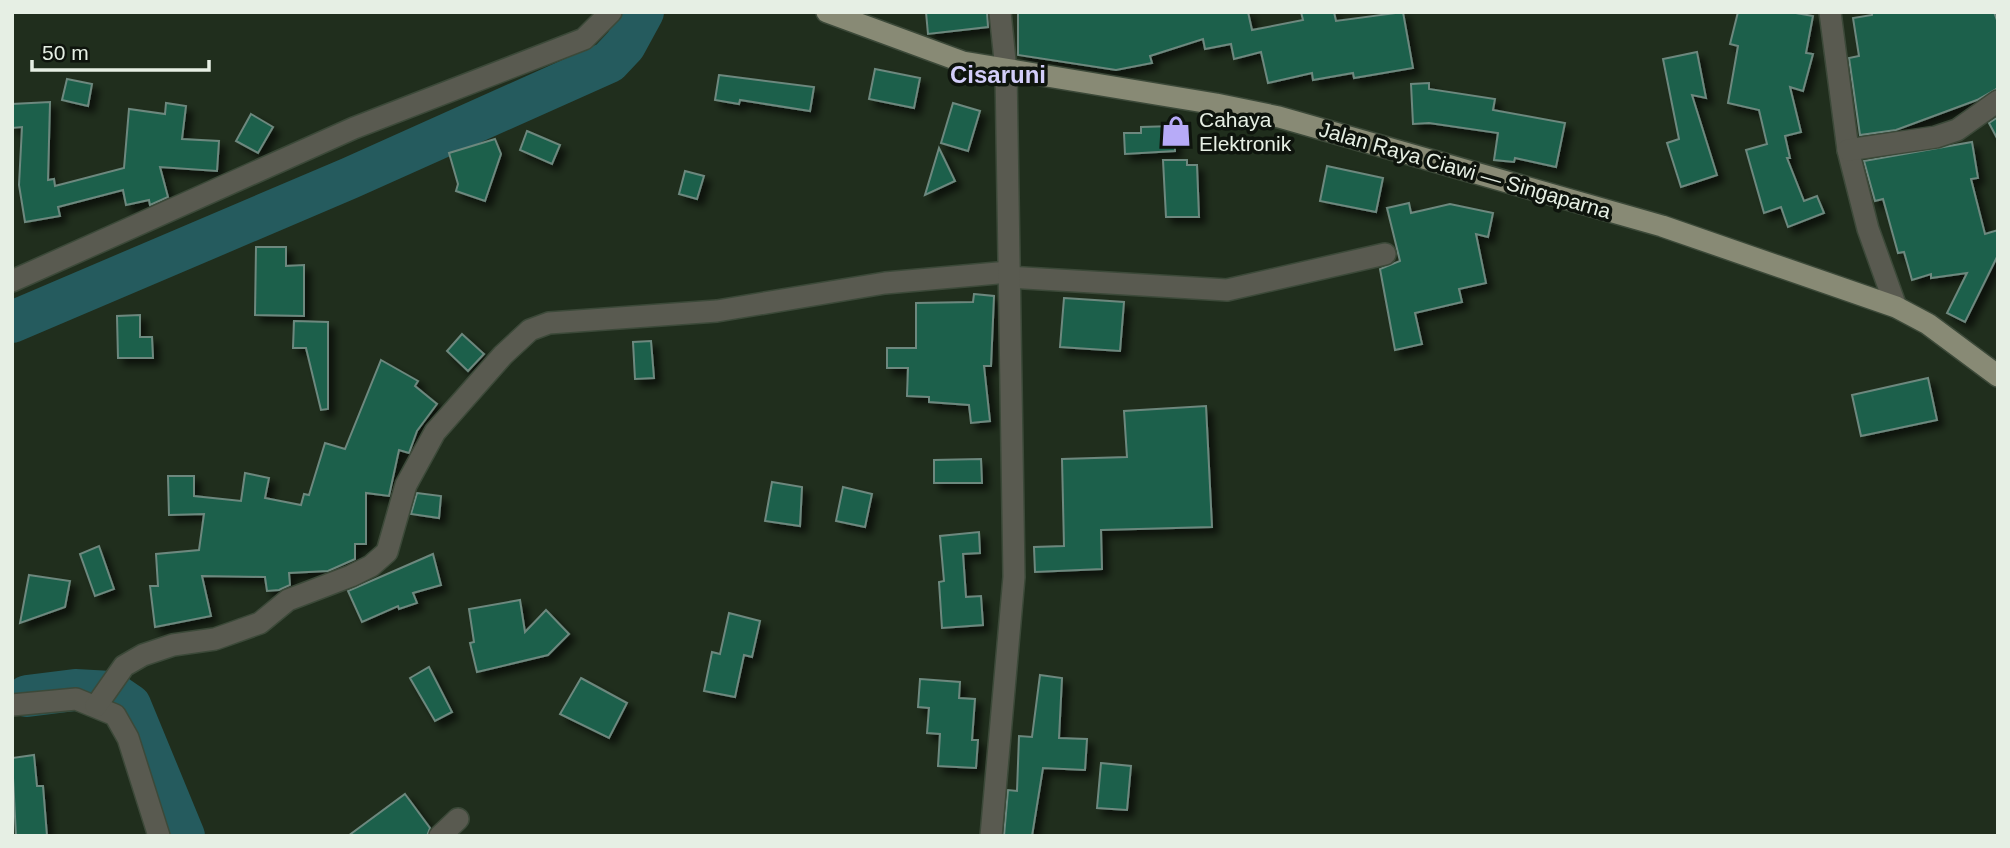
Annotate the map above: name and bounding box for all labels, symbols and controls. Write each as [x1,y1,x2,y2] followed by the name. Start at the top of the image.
[32,28,208,72] scale bar
[42,41,89,64] text: 50 m
[950,61,1046,88] district label: Cisaruni
[1199,108,1292,155] place label: Cahaya Elektronik
[1159,114,1193,148] shop icon: Cahaya Elektronik
[1317,117,1614,223] street label: Jalan Raya Ciawi — Singaparna

